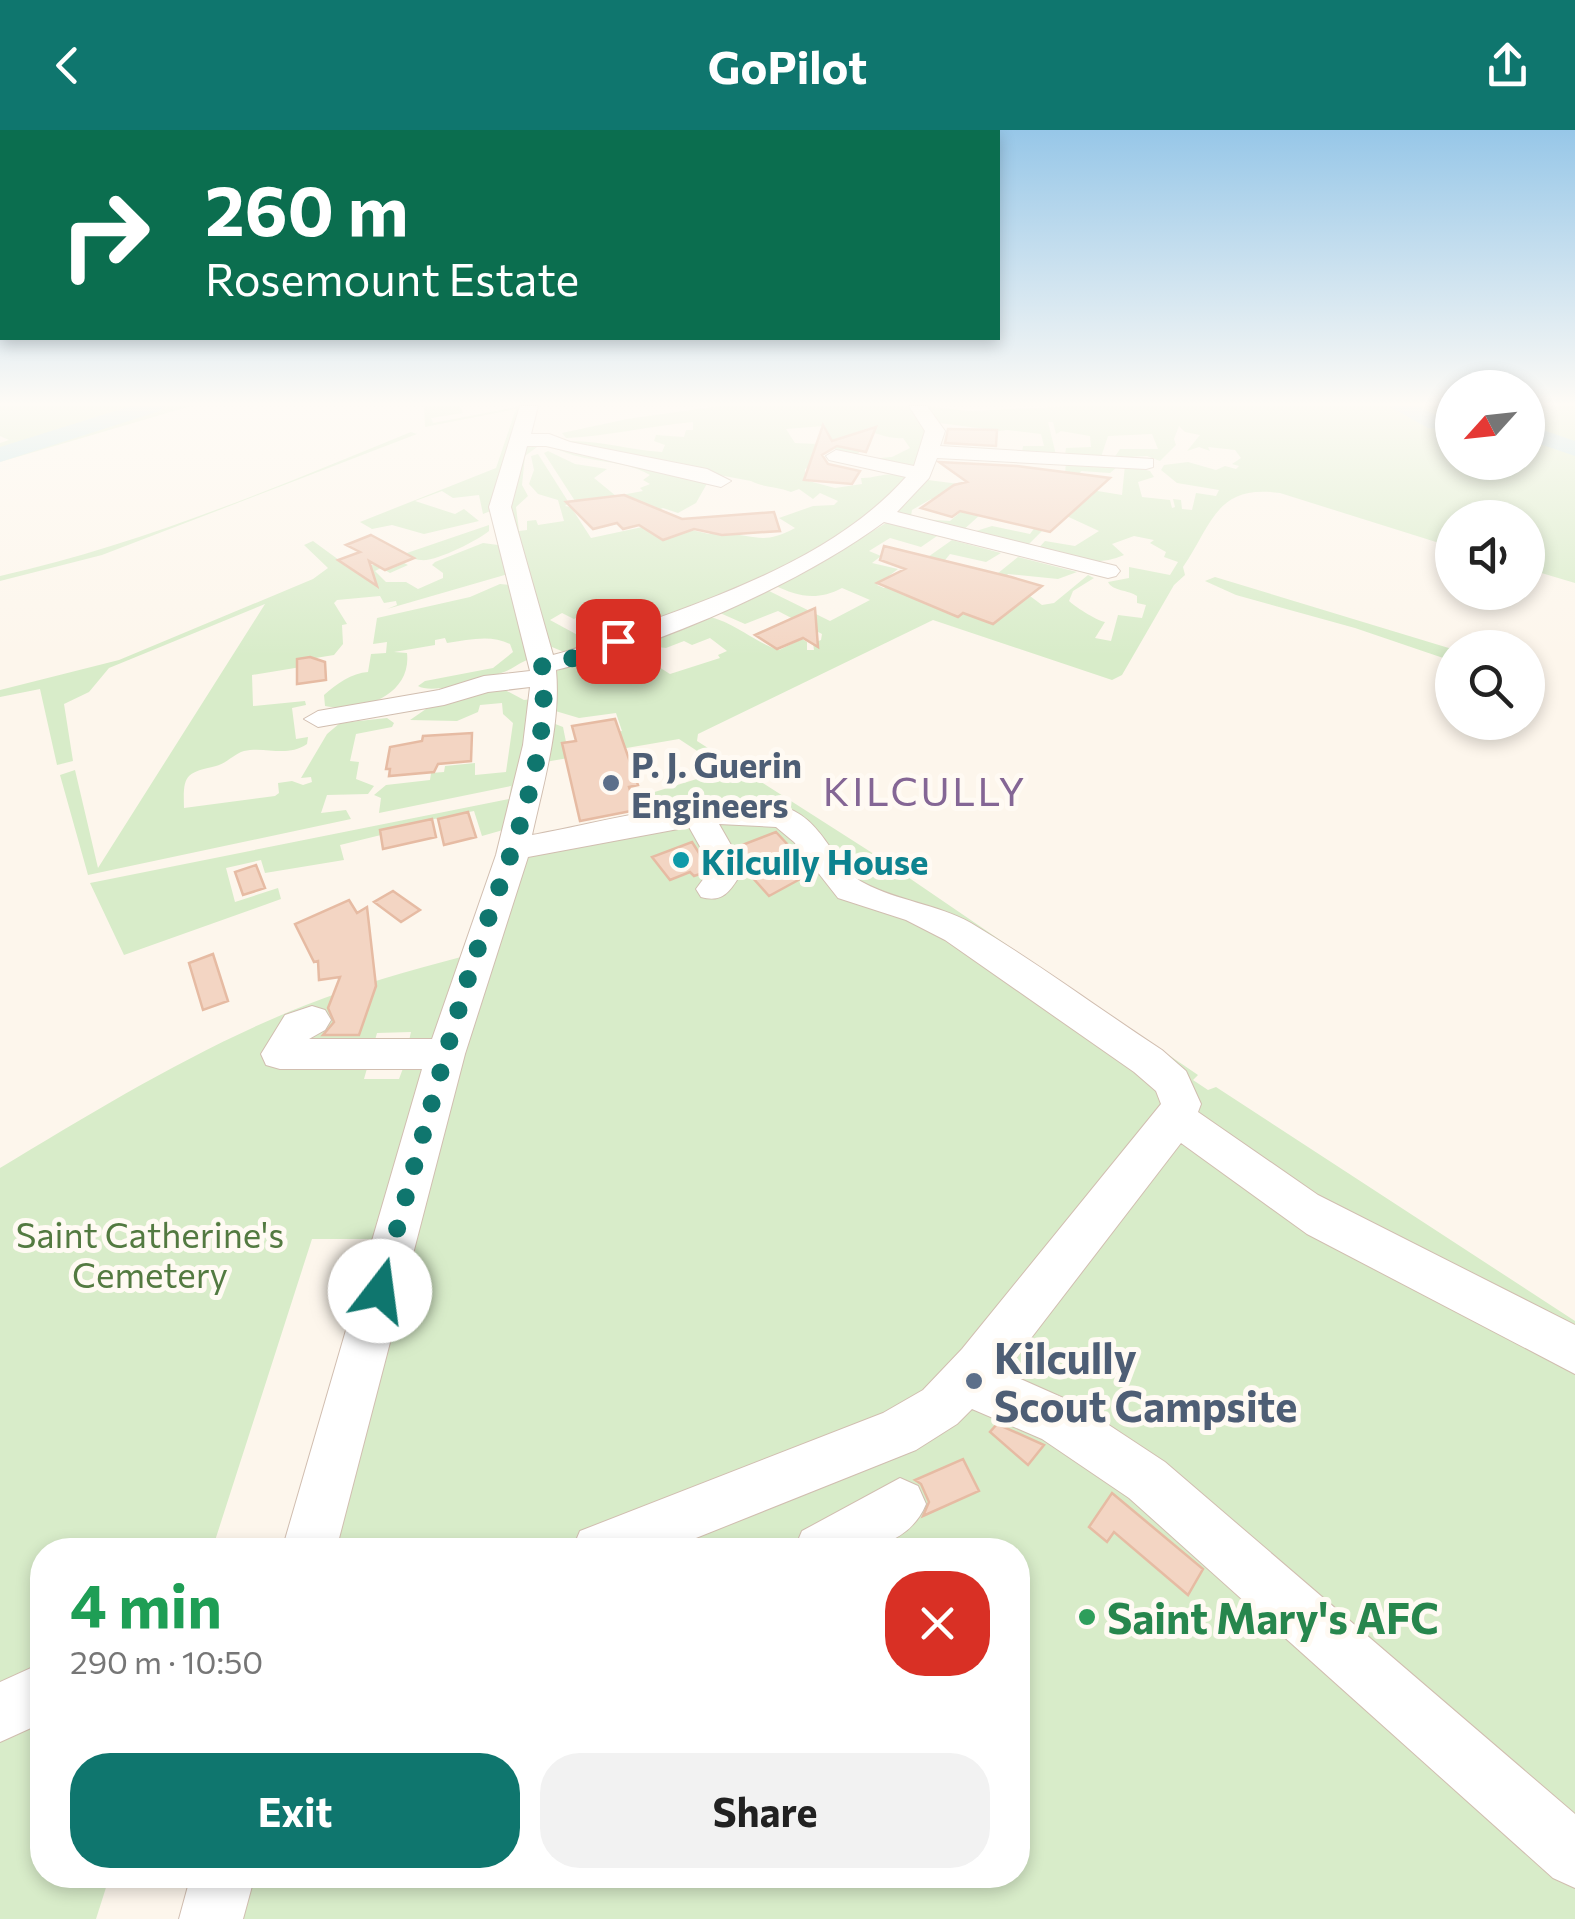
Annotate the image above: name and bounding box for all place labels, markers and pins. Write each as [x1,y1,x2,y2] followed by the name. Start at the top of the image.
[576,599,661,684] pin
[631,742,802,825] place label: P. J. Guerin Engineers
[600,772,622,794] marker: P. J. Guerin Engineers
[701,839,929,882] place label: Kilcully House
[670,849,692,871] marker: Kilcully House
[994,1331,1297,1431] place label: Kilcully Scout Campsite
[963,1370,985,1392] marker: Kilcully Scout Campsite
[1107,1591,1439,1643] place label: Saint Mary's AFC
[1076,1606,1098,1628] marker: Saint Mary's AFC

